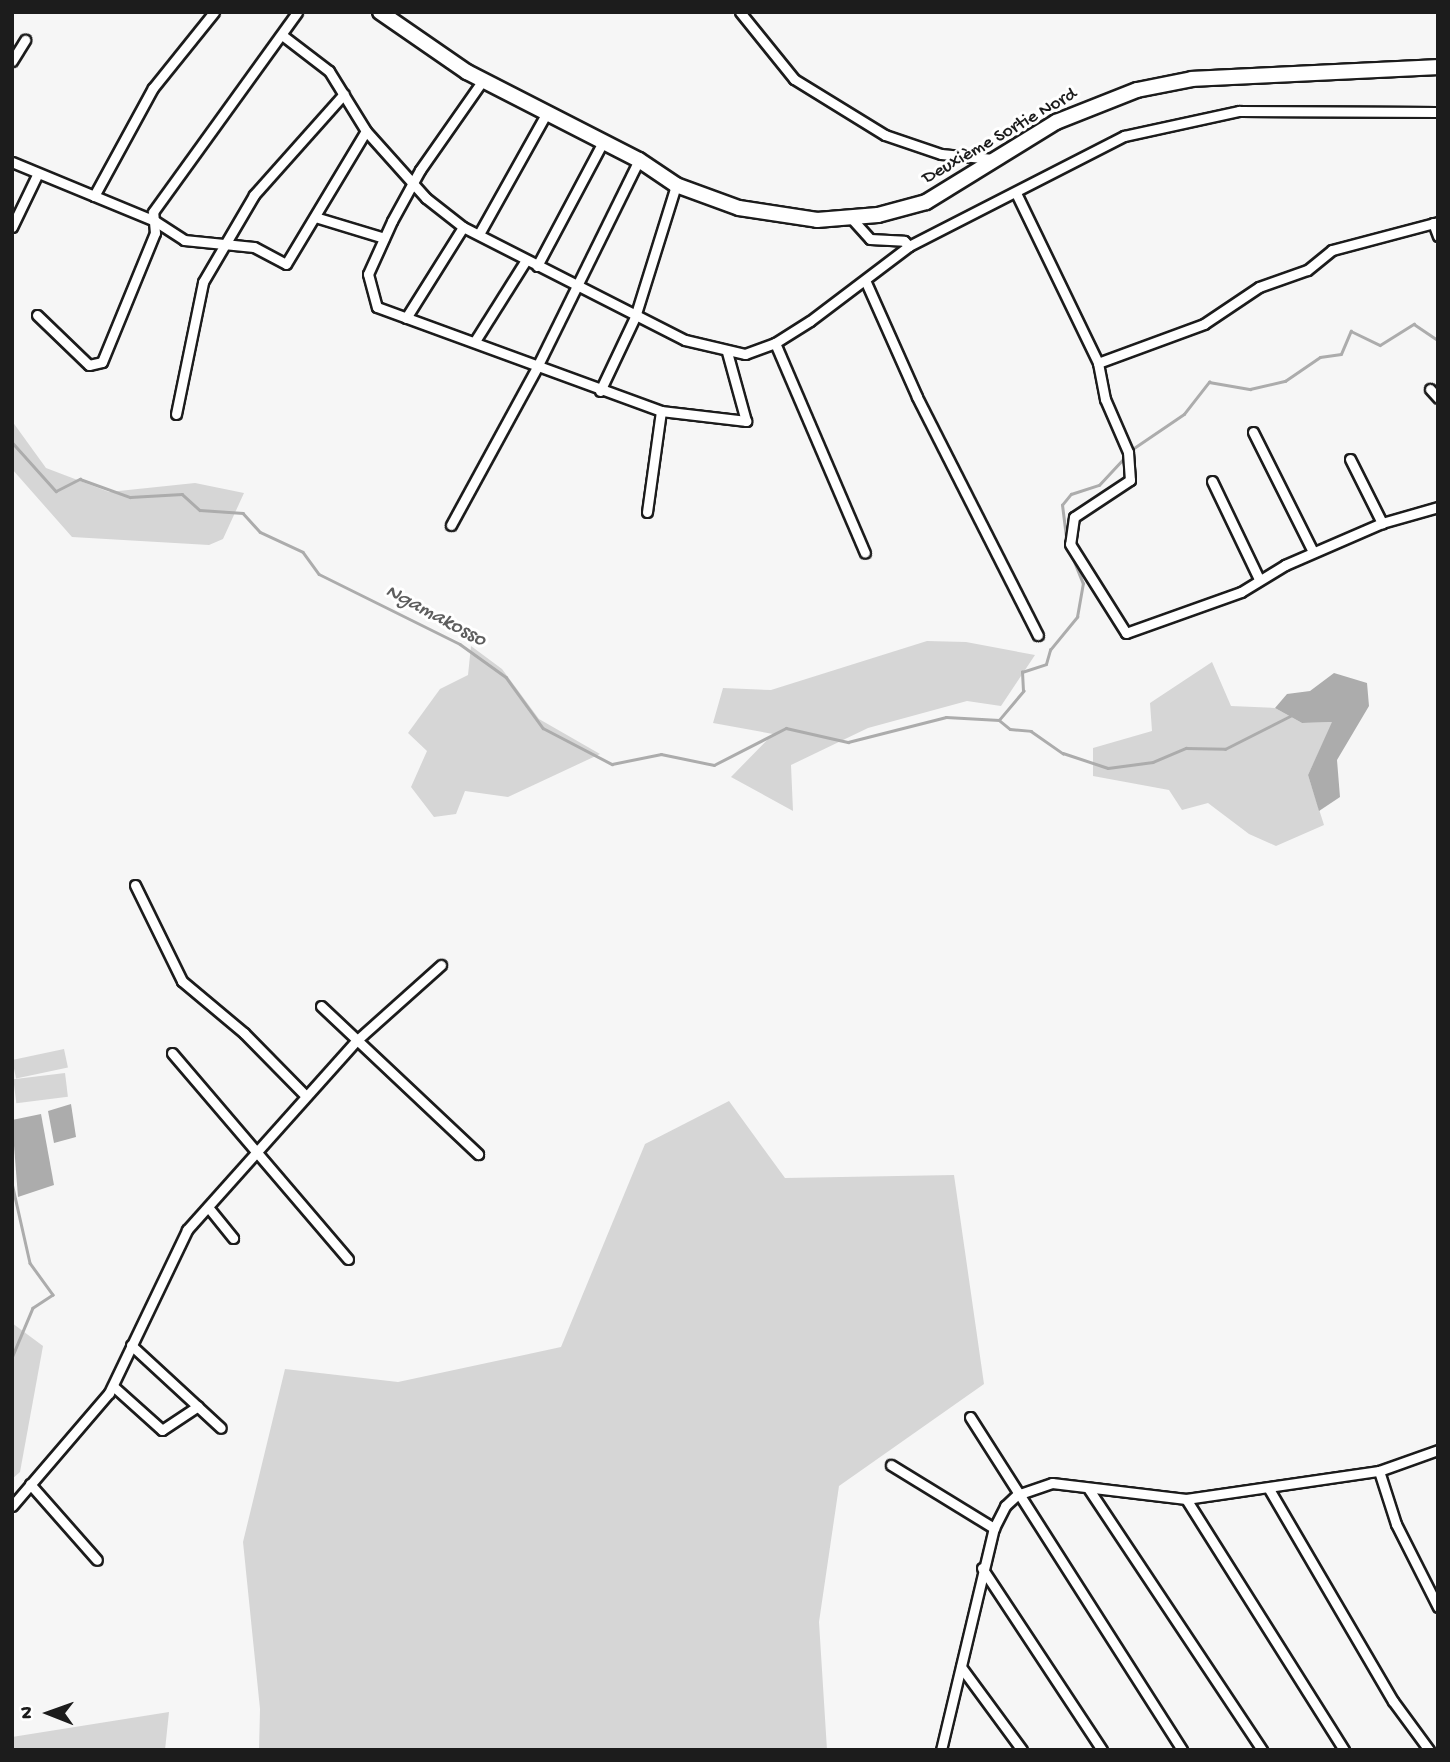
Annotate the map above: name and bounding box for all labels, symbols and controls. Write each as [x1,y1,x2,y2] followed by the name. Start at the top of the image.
[919,83,1081,191] street label: Deuxième Sortie Nord
[380,580,490,654] water label: Ngamakosso
[14,1678,84,1748] north arrow
[16,1706,39,1719] text: N

